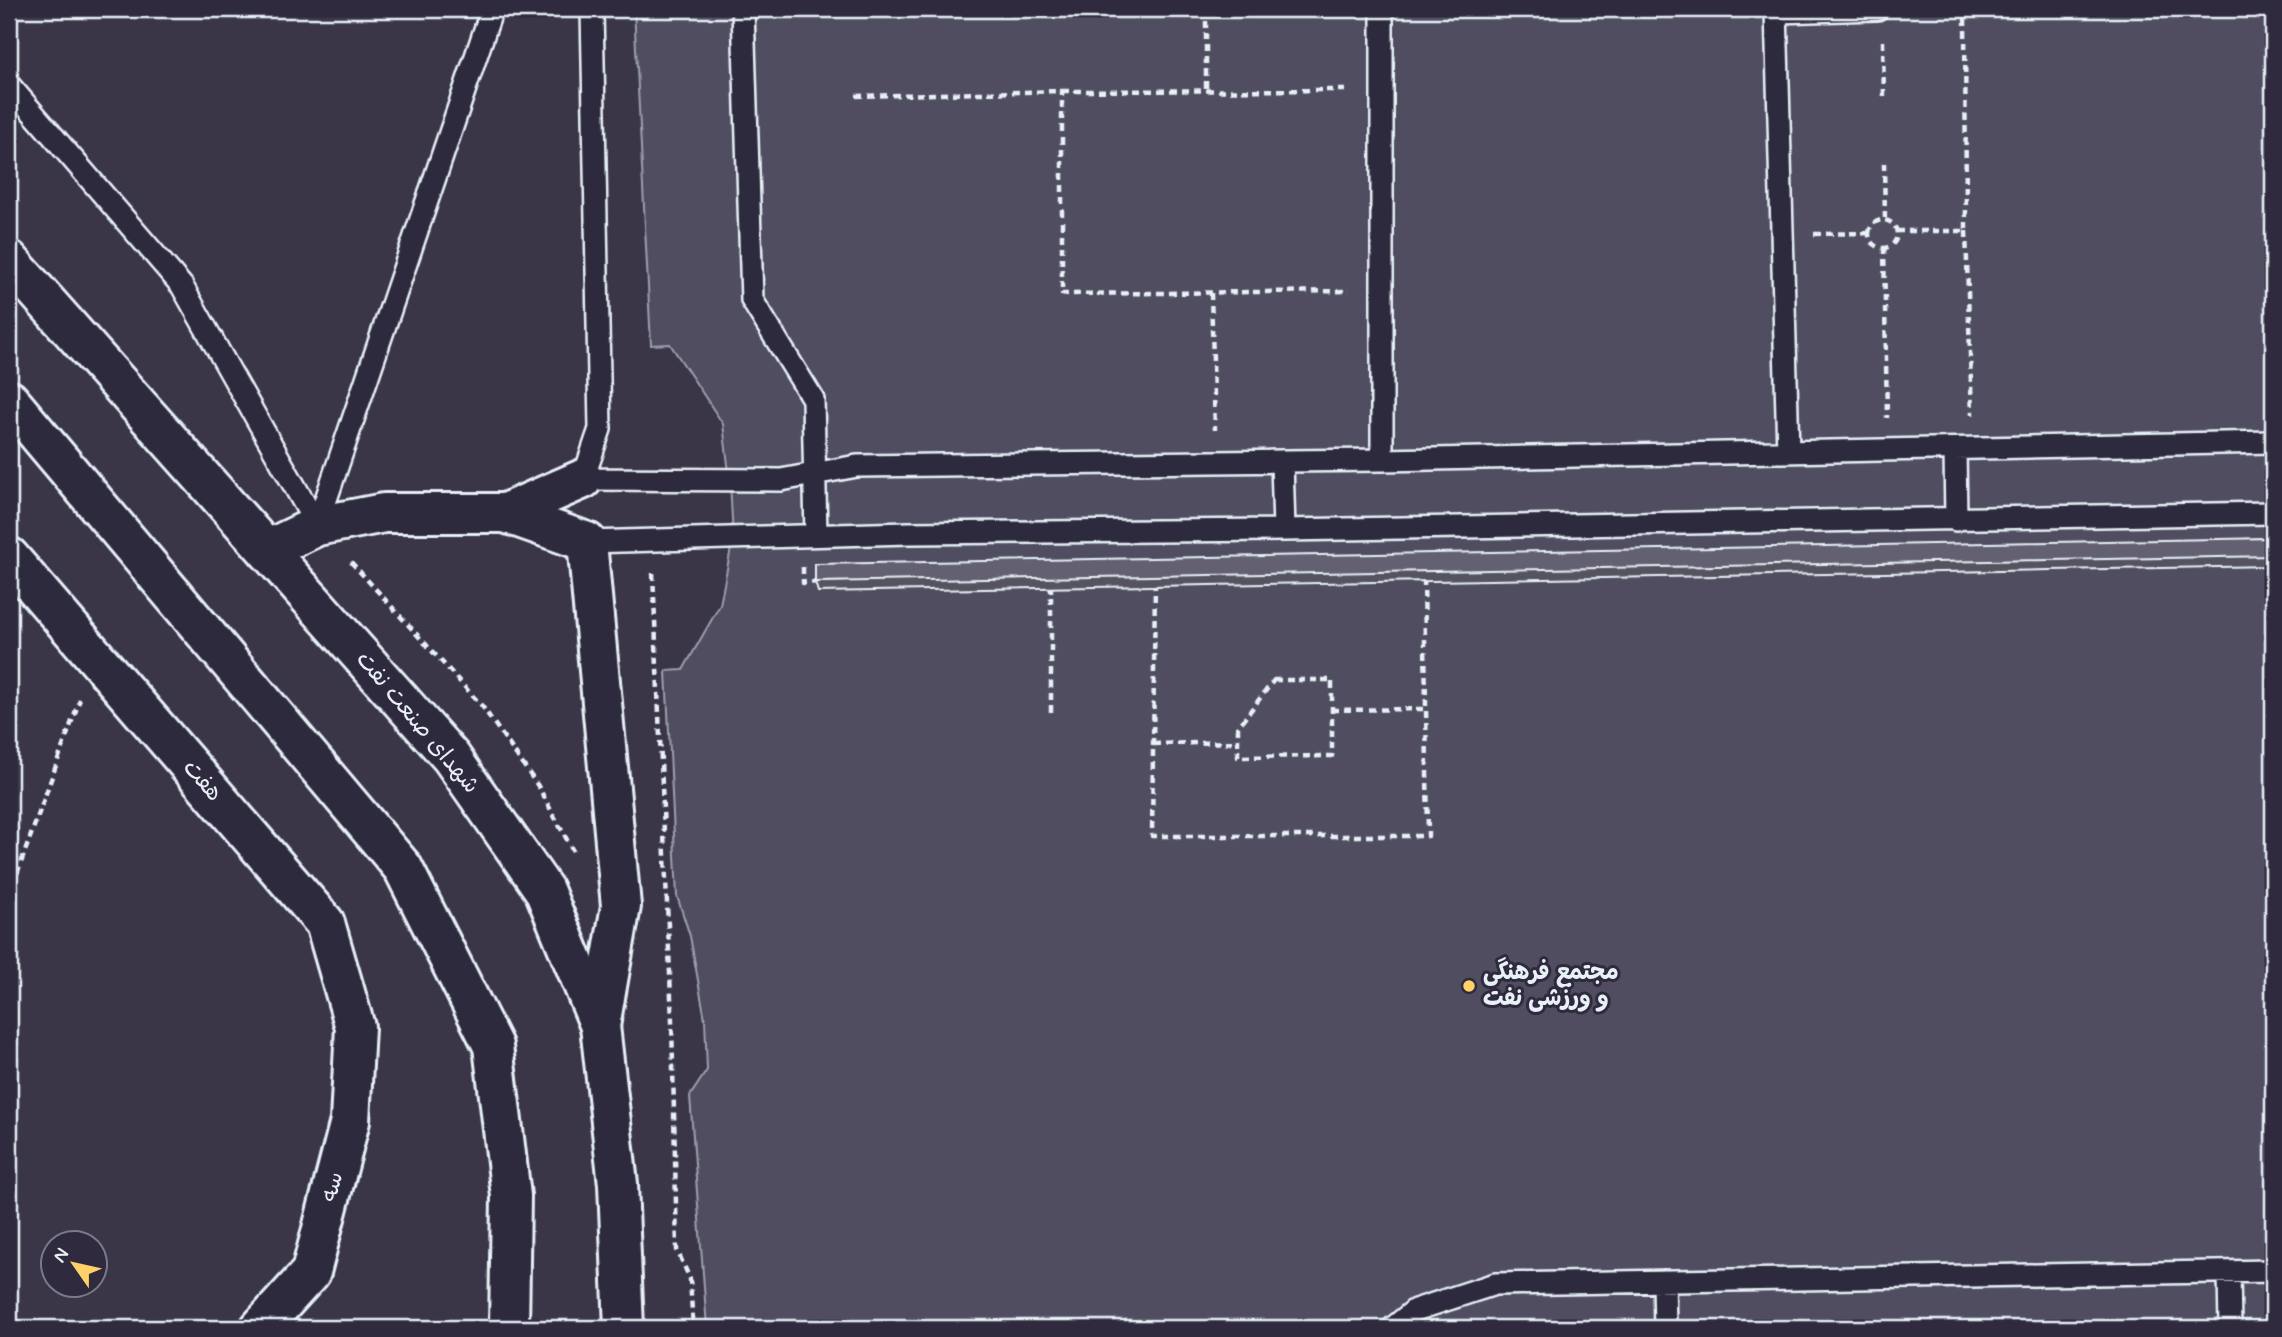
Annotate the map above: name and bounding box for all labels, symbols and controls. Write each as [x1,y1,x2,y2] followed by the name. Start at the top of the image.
[349,645,485,801] street label: شهدای صنعت نفت
[175,754,229,808] street label: هفت
[1483,957,1619,1014] place label: مجتمع فرهنگى و ورزشى نفت
[1461,978,1477,994] marker: مجتمع فرهنگى و ورزشى نفت
[315,1169,351,1205] street label: سه
[38,1228,108,1298] north arrow
[47,1243,75,1268] text: N

